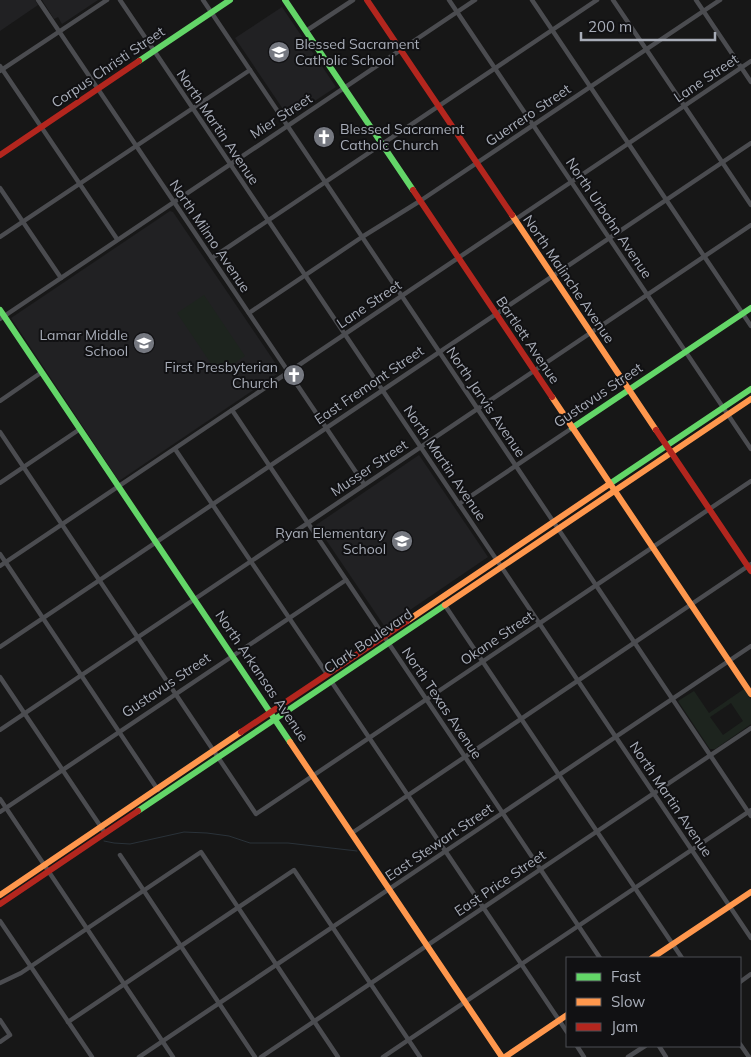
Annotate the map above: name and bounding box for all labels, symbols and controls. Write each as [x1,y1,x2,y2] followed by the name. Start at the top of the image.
[581,10,715,42] scale bar
[588,17,632,36] text: 200 m
[48,22,168,112] street label: Corpus Christi Street
[295,35,420,69] place label: Blessed Sacrament Catholic School
[267,40,291,64] school or university icon: Blessed Sacrament Catholic School
[670,50,742,106] street label: Lane Street
[173,66,263,188] street label: North Martin Avenue
[482,80,574,150] street label: Guerrero Street
[247,89,316,143] street label: Mier Street
[340,120,465,154] place label: Blessed Sacrament Catholc Church
[312,125,336,149] church icon: Blessed Sacrament Catholc Church
[562,154,656,282] street label: North Urbahn Avenue
[166,176,254,296] street label: North Milmo Avenue
[519,211,619,347] street label: North Malinche Avenue
[333,276,405,332] street label: Lane Street
[492,293,564,387] street label: Bartlett Avenue
[39,326,128,360] place label: Lamar Middle School
[132,331,156,355] school or university icon: Lamar Middle School
[311,342,427,428] street label: East Fremont Street
[442,343,530,461] street label: North Jarvis Avenue
[165,358,278,392] place label: First Presbyterian Church
[550,359,646,431] street label: Gustavus Street
[282,363,306,387] church icon: First Presbyterian Church
[400,402,490,524] street label: North Martin Avenue
[327,436,411,500] street label: Musser Street
[275,524,387,558] place label: Ryan Elementary School
[390,529,414,553] school or university icon: Ryan Elementary School
[320,605,416,677] street label: Clark Boulevard
[211,607,313,745] street label: North Arkansas Avenue
[457,607,537,669] street label: Okane Street
[398,644,486,762] street label: North Texas Avenue
[118,649,214,721] street label: Gustavus Street
[626,738,716,860] street label: North Martin Avenue
[382,799,496,885] street label: East Stewart Street
[451,846,549,920] street label: East Price Street
[566,957,741,1047] legend
[611,967,641,986] text: Fast
[611,992,645,1011] text: Slow
[611,1017,638,1036] text: Jam

